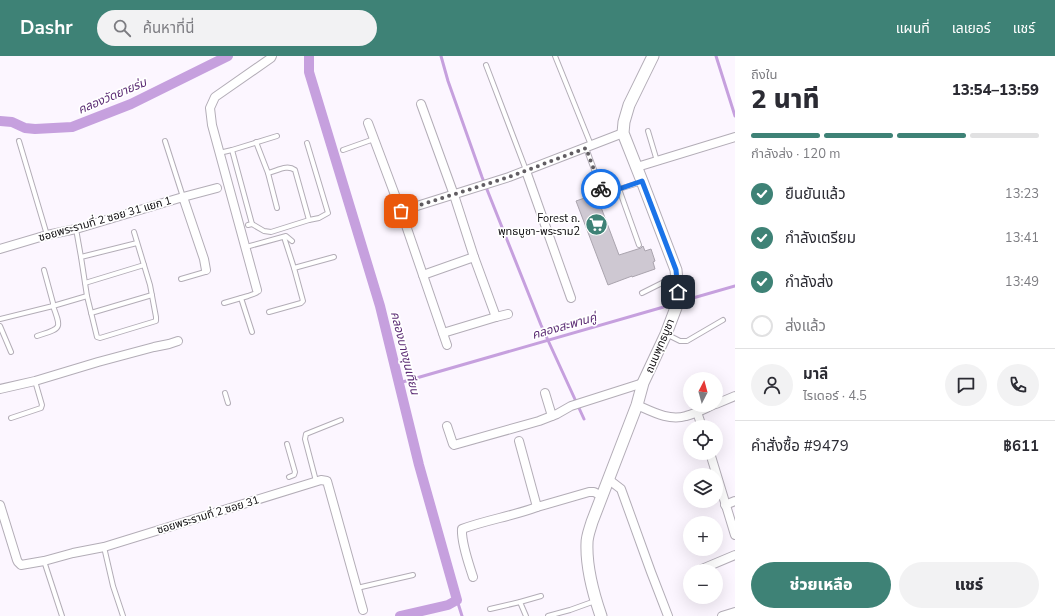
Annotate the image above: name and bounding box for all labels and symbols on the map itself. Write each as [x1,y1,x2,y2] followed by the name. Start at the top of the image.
[75,74,150,118] water label: คลองวัดยายร่ม
[581,169,621,209] courier
[37,192,173,245] street label: ซอยพระรามที่ 2 ซอย 31 แยก 1
[384,194,418,228] pin
[498,211,580,239] place label: Forest ถ. พุทธบูชา-พระราม2
[583,211,609,237] supermarket icon: Forest ถ. พุทธบูชา-พระราม2
[661,275,695,309] pin
[530,309,600,343] water label: คลองสะพานคู่
[387,310,423,397] water label: คลองบางขุนเทียน
[642,317,678,375] street label: ถนนพุทธบูชา
[683,372,723,412] north arrow
[155,491,261,538] street label: ซอยพระรามที่ 2 ซอย 31

